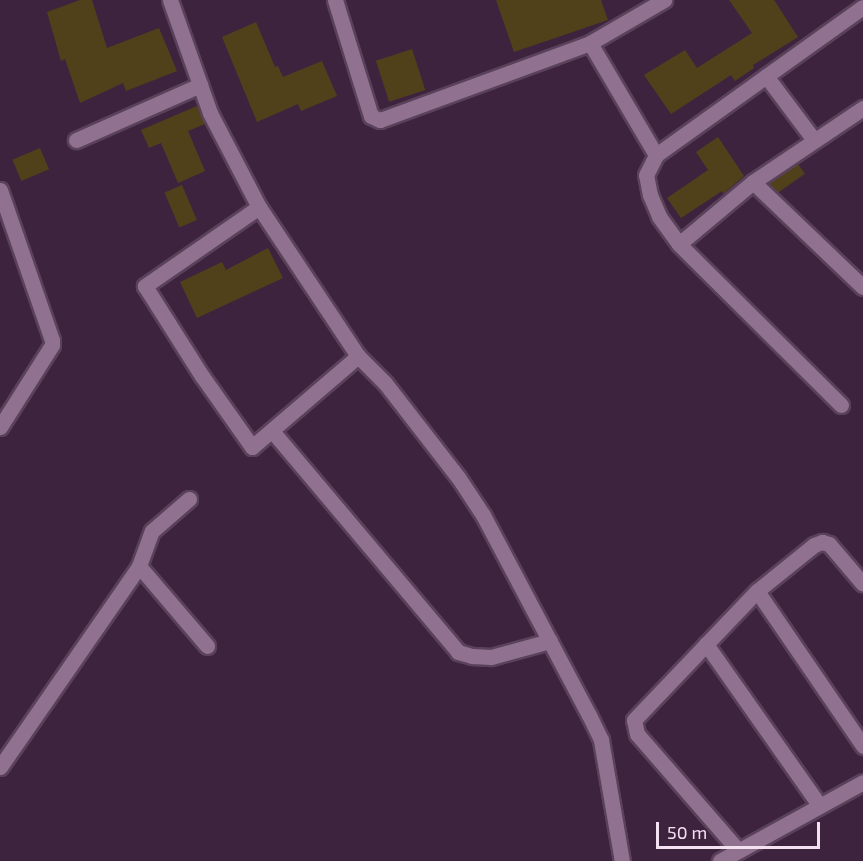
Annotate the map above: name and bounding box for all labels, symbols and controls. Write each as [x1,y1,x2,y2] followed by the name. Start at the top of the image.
[659,810,822,848] scale bar
[667,821,707,843] text: 50 m

